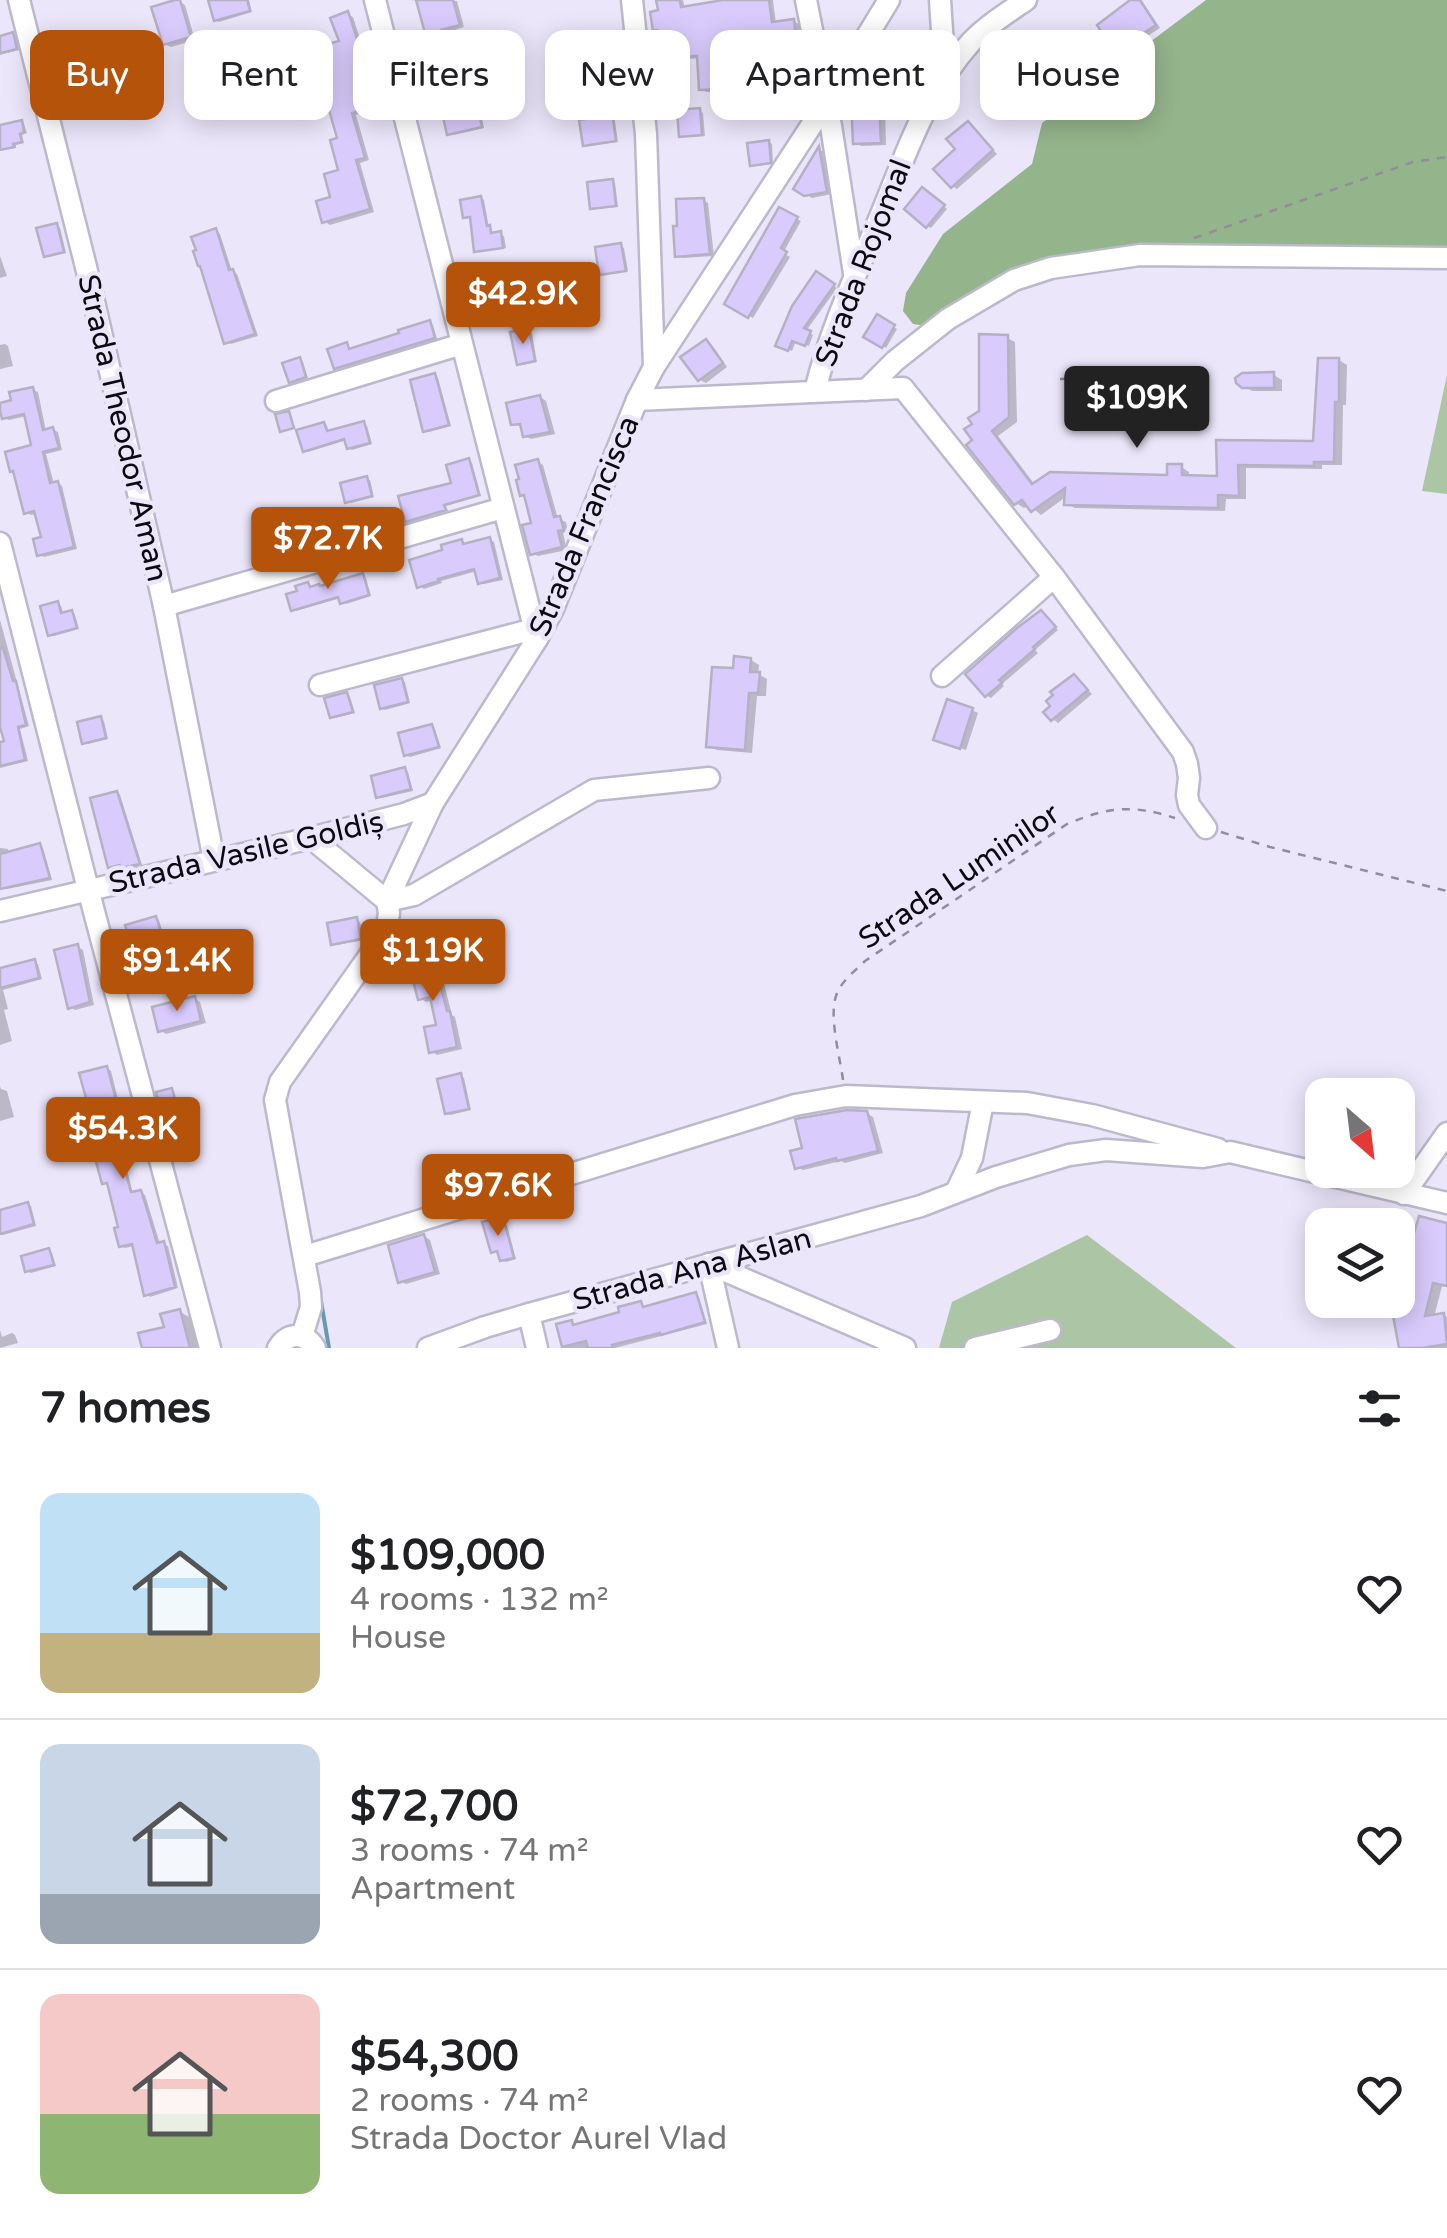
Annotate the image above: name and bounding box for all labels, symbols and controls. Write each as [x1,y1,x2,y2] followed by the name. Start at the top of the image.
[30,30,164,120] chip: Buy
[184,30,333,120] chip: Rent
[353,30,525,120] chip: Filters
[545,30,690,120] chip: New
[710,30,960,120] chip: Apartment
[980,30,1155,120] chip: House
[807,155,920,372] street label: Strada Rojomal
[442,262,604,347] pin: $42.9K
[69,271,176,585] street label: Strada Theodor Aman
[468,275,578,313] text: $42.9K
[1067,366,1207,451] pin: $109K
[1086,379,1188,417] text: $109K
[521,410,648,642] street label: Strada Francisca
[247,507,409,592] pin: $72.7K
[273,520,383,558] text: $72.7K
[852,795,1067,957] street label: Strada Luminilor
[105,803,387,902] street label: Strada Vasile Goldiș
[363,919,503,1004] pin: $119K
[96,929,258,1014] pin: $91.4K
[382,932,484,970] text: $119K
[122,942,232,980] text: $91.4K
[1305,1078,1415,1188] north arrow
[1305,1078,1415,1318] map controls
[42,1097,204,1182] pin: $54.3K
[68,1110,178,1148] text: $54.3K
[417,1154,579,1239] pin: $97.6K
[444,1167,552,1205] text: $97.6K
[1305,1208,1415,1318] button: layers
[569,1220,816,1319] street label: Strada Ana Aslan
[1352,1381,1407,1436] icon: filters
[40,1383,211,1434] text: 7 homes
[350,1530,545,1581] text: $109,000
[120,1533,240,1653] icon: home
[1352,1566,1407,1621] icon: heart
[350,1581,609,1619] text: 4 rooms · 132 m²
[350,1619,446,1657] text: House
[350,1781,518,1832] text: $72,700
[120,1784,240,1904] icon: home
[1352,1817,1407,1872] icon: heart
[350,1832,589,1870] text: 3 rooms · 74 m²
[350,1870,515,1908] text: Apartment
[350,2031,519,2082] text: $54,300
[120,2034,240,2154] icon: home
[1352,2067,1407,2122] icon: heart
[350,2082,589,2120] text: 2 rooms · 74 m²
[350,2120,727,2158] text: Strada Doctor Aurel Vlad

